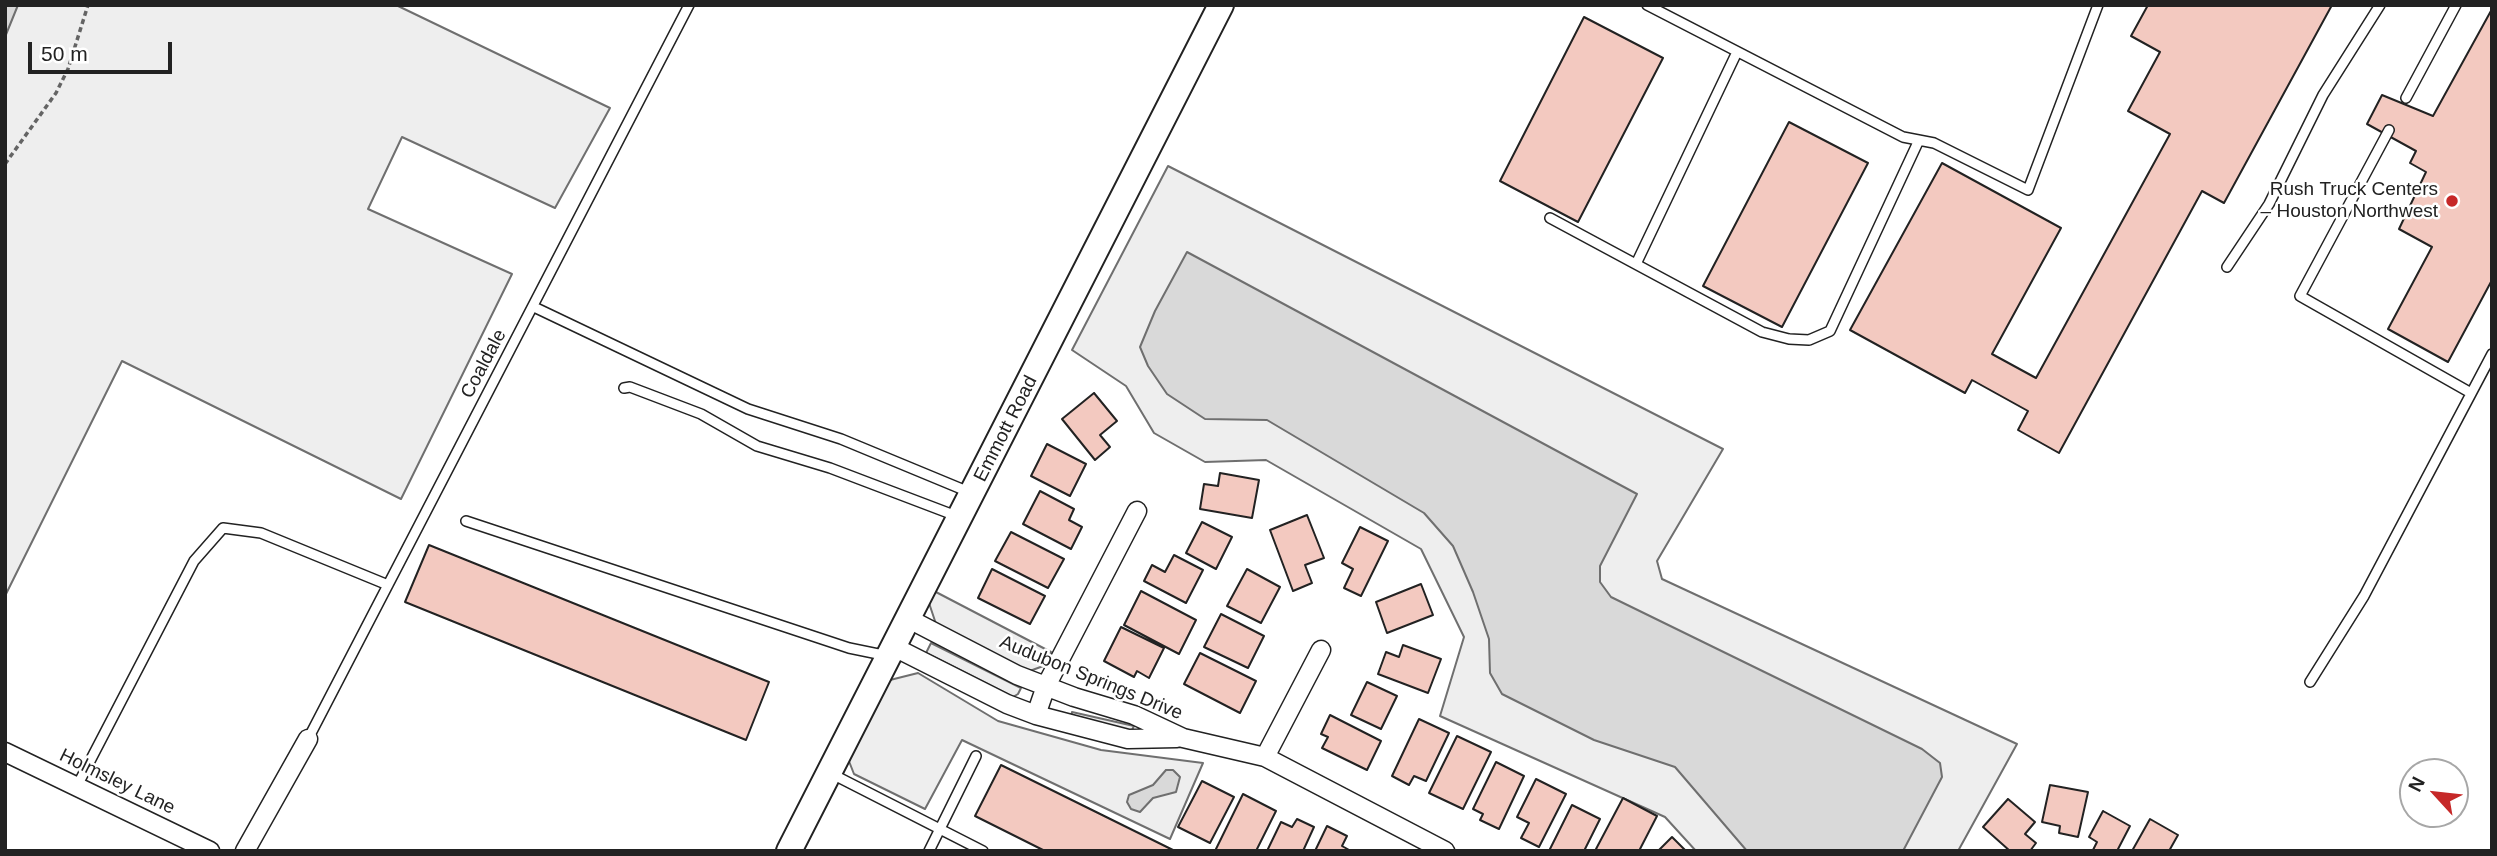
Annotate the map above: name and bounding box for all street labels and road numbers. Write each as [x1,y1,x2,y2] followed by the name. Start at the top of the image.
[456,326,512,402] street label: Coaldale
[969,372,1043,486] street label: Emmott Road
[996,631,1186,725] street label: Audubon Springs Drive
[56,744,178,820] street label: Holmsley Lane

